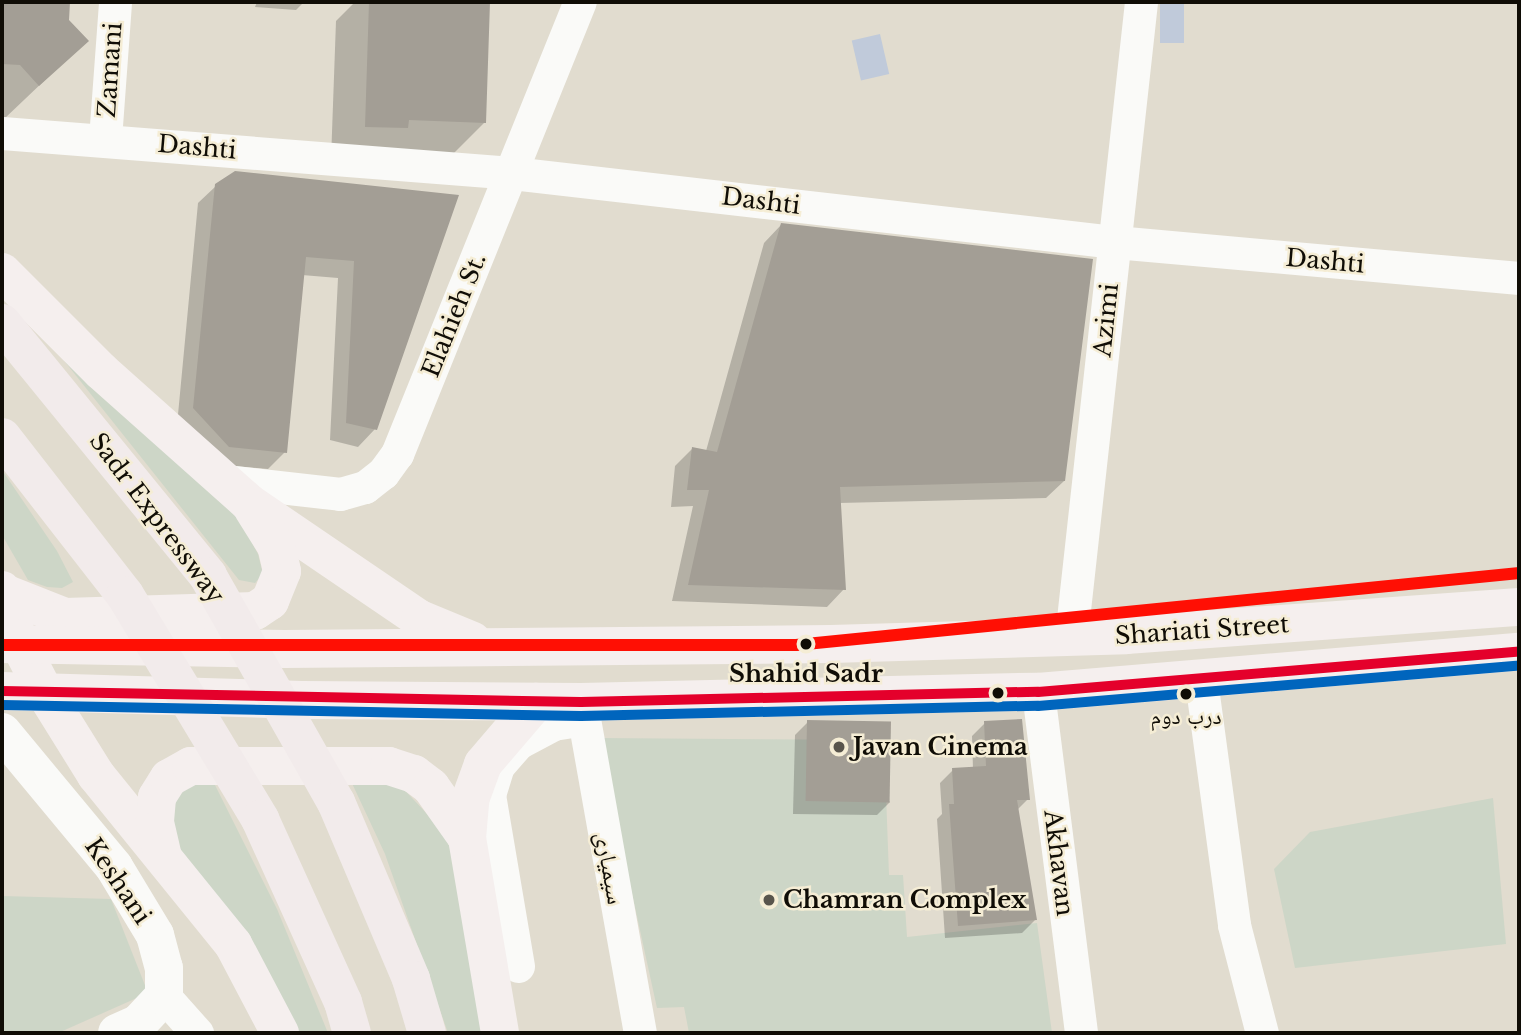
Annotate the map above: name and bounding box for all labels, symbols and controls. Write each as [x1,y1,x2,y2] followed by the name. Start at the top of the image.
[92,21,128,119] street label: Zamani
[156,129,238,165] street label: Dashti
[720,182,802,220] street label: Dashti
[1284,243,1366,279] street label: Dashti
[416,249,492,381] street label: Elahieh St.
[1088,282,1124,358] street label: Azimi
[83,427,231,609] street label: Sadr Expressway
[1114,610,1290,650] street label: Shariati Street
[794,632,818,656] marker: Shahid Sadr
[729,660,883,688] place label: Shahid Sadr
[991,686,1005,700] unlabelled marker
[1179,687,1193,701] marker: درب دوم
[1150,704,1222,730] place label: درب دوم
[853,733,1028,761] place label: Javan Cinema
[831,739,847,755] marker: Javan Cinema
[1038,808,1080,918] street label: Akhavan
[589,829,631,907] street label: سیمیاری
[79,833,157,929] street label: Keshani
[783,886,1027,914] place label: Chamran Complex
[761,892,777,908] marker: Chamran Complex

